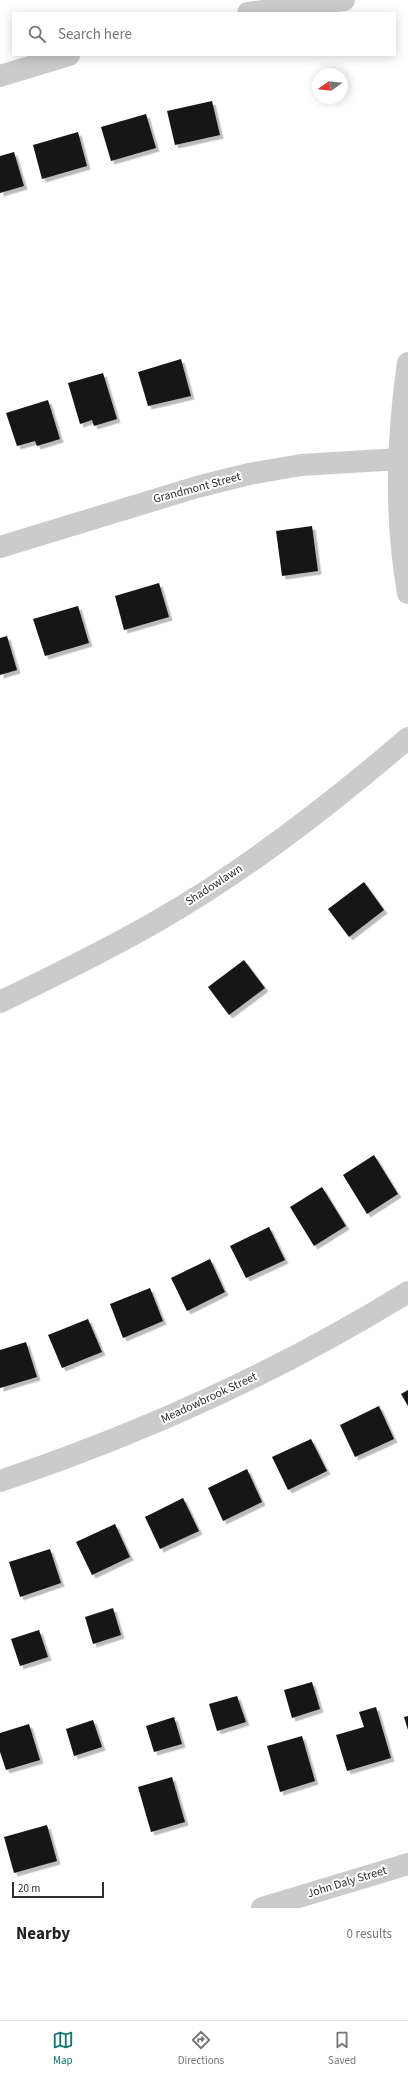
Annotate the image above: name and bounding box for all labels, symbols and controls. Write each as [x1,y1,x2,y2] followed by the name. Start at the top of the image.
[12,12,396,56] search box
[26,23,48,45] icon: search
[58,24,132,45] text: Search here
[312,68,348,104] north arrow
[151,468,243,508] street label: Grandmont Street
[182,860,246,910] street label: Shadowlawn
[158,1368,260,1428] street label: Meadowbrook Street
[305,1862,389,1902] street label: John Daly Street
[12,1880,104,1899] scale bar
[18,1881,40,1896] text: 20 m
[16,1922,70,1946] text: Nearby
[347,1925,392,1943] text: 0 results
[52,2029,74,2068] tab: Map
[178,2029,224,2068] tab: Directions
[328,2029,356,2068] tab: Saved

